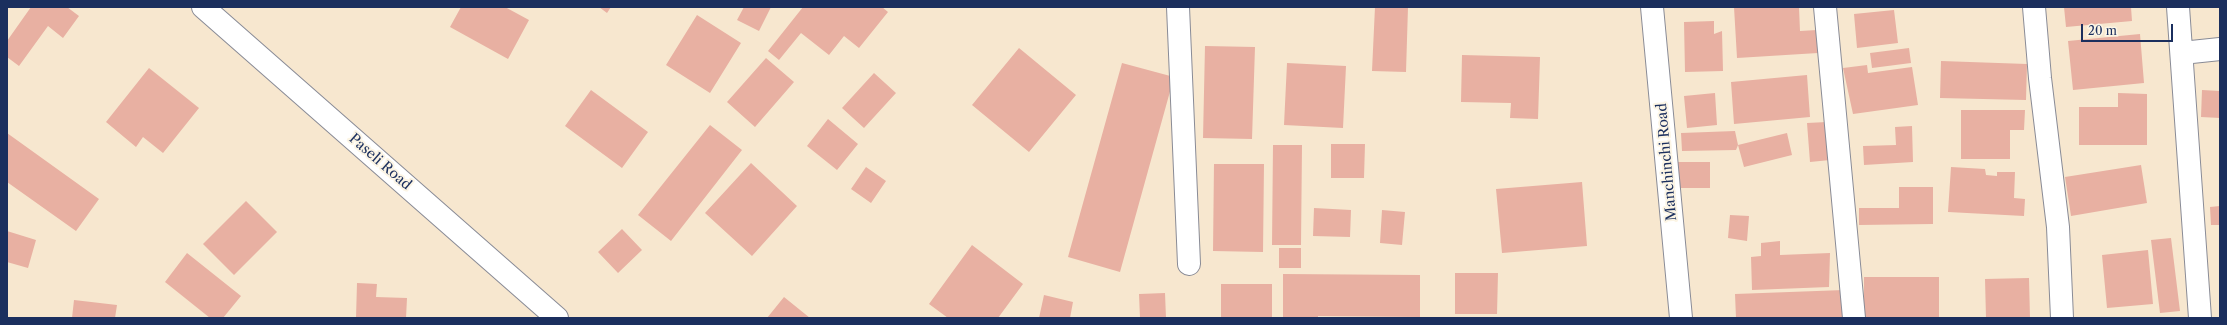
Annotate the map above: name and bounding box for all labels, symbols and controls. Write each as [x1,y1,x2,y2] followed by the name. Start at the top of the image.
[2083,16,2175,42] scale bar
[2088,23,2117,38] text: 20 m
[1653,102,1681,222] street label: Manchinchi Road
[345,130,415,194] street label: Paseli Road

